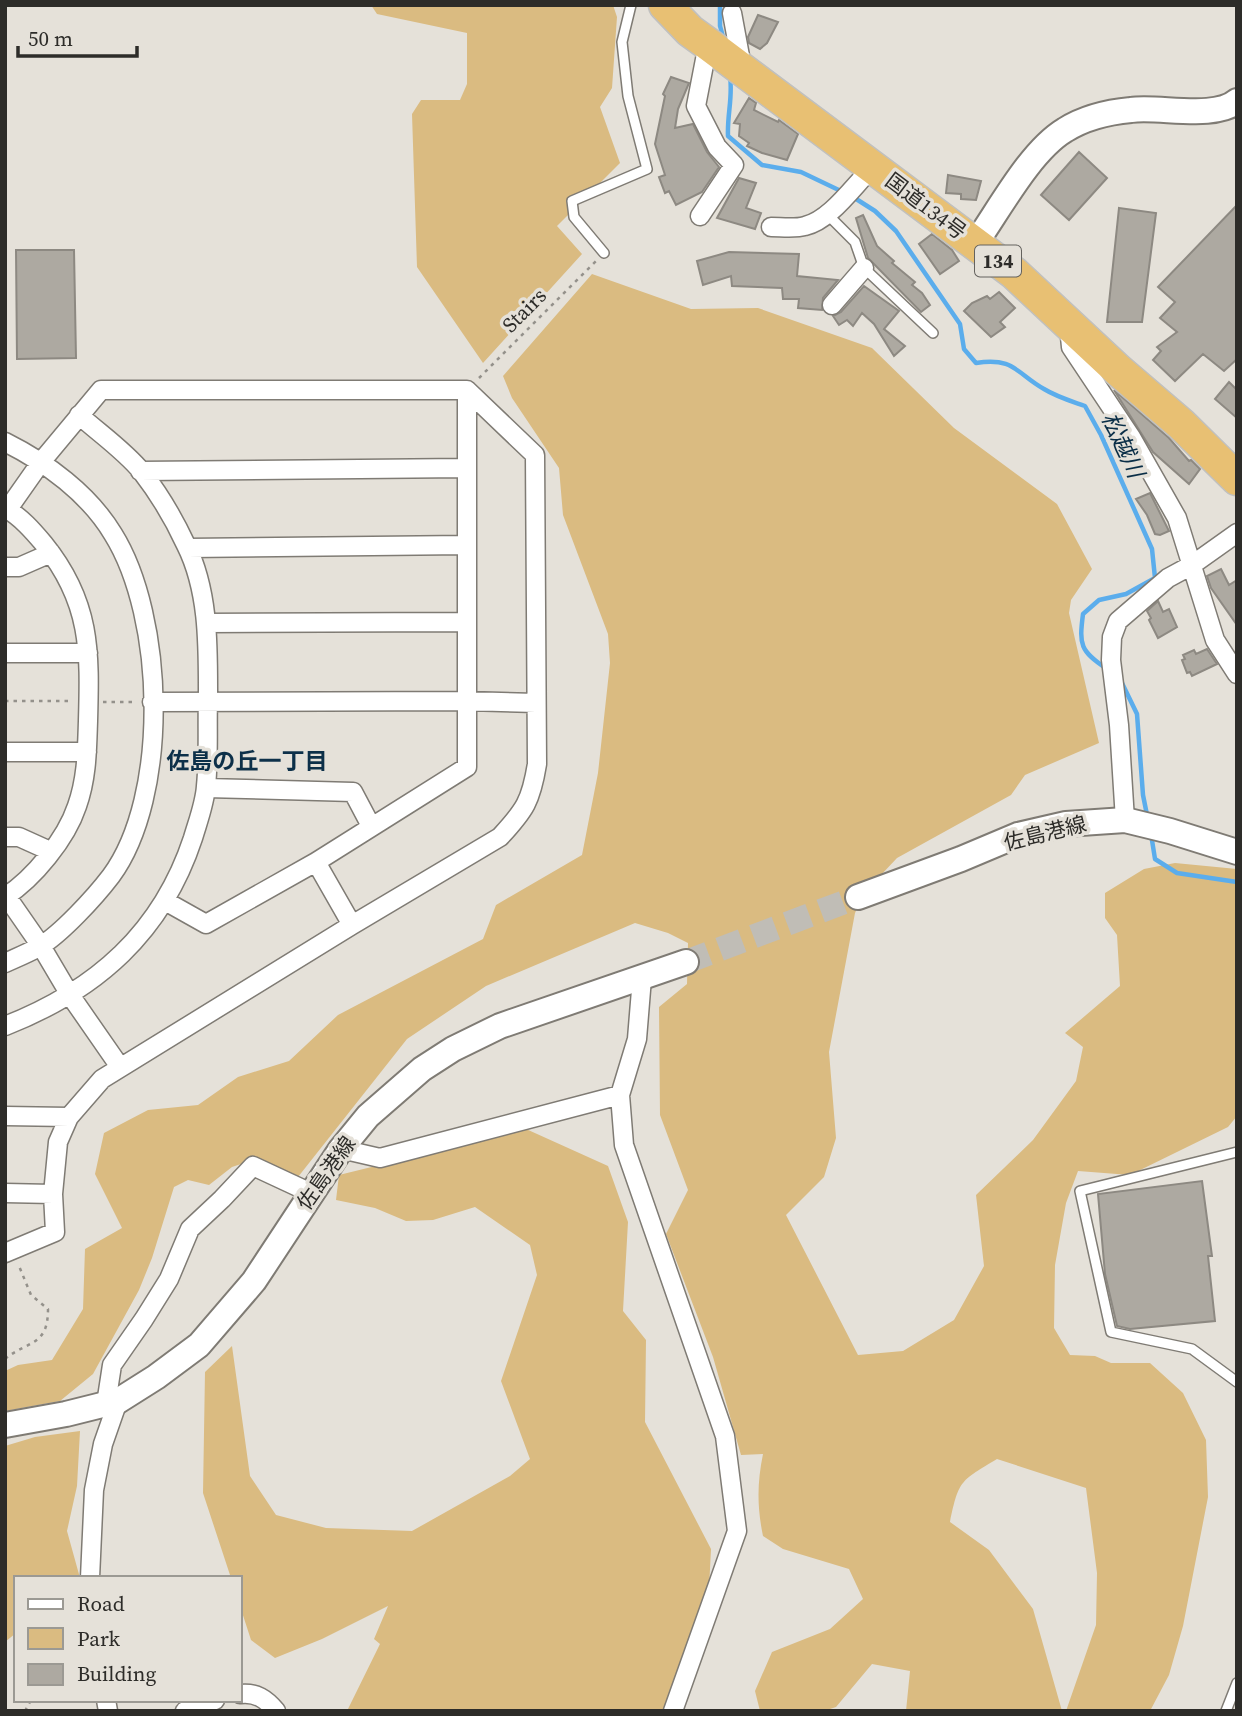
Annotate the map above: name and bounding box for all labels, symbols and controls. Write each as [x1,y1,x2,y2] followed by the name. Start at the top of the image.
[18,14,136,58] scale bar
[28,24,73,53] text: 50 m
[880,166,972,246] street label: 国道134号
[975,246,1021,276] road number: 134
[495,281,553,339] street label: Stairs
[1094,407,1153,486] water label: 松越川
[167,745,328,777] district label: 佐島の丘一丁目
[1001,809,1089,857] street label: 佐島港線
[290,1130,362,1216] street label: 佐島港線
[14,1576,242,1702] legend
[77,1589,125,1618] text: Road
[77,1624,121,1653] text: Park
[77,1659,156,1688] text: Building

